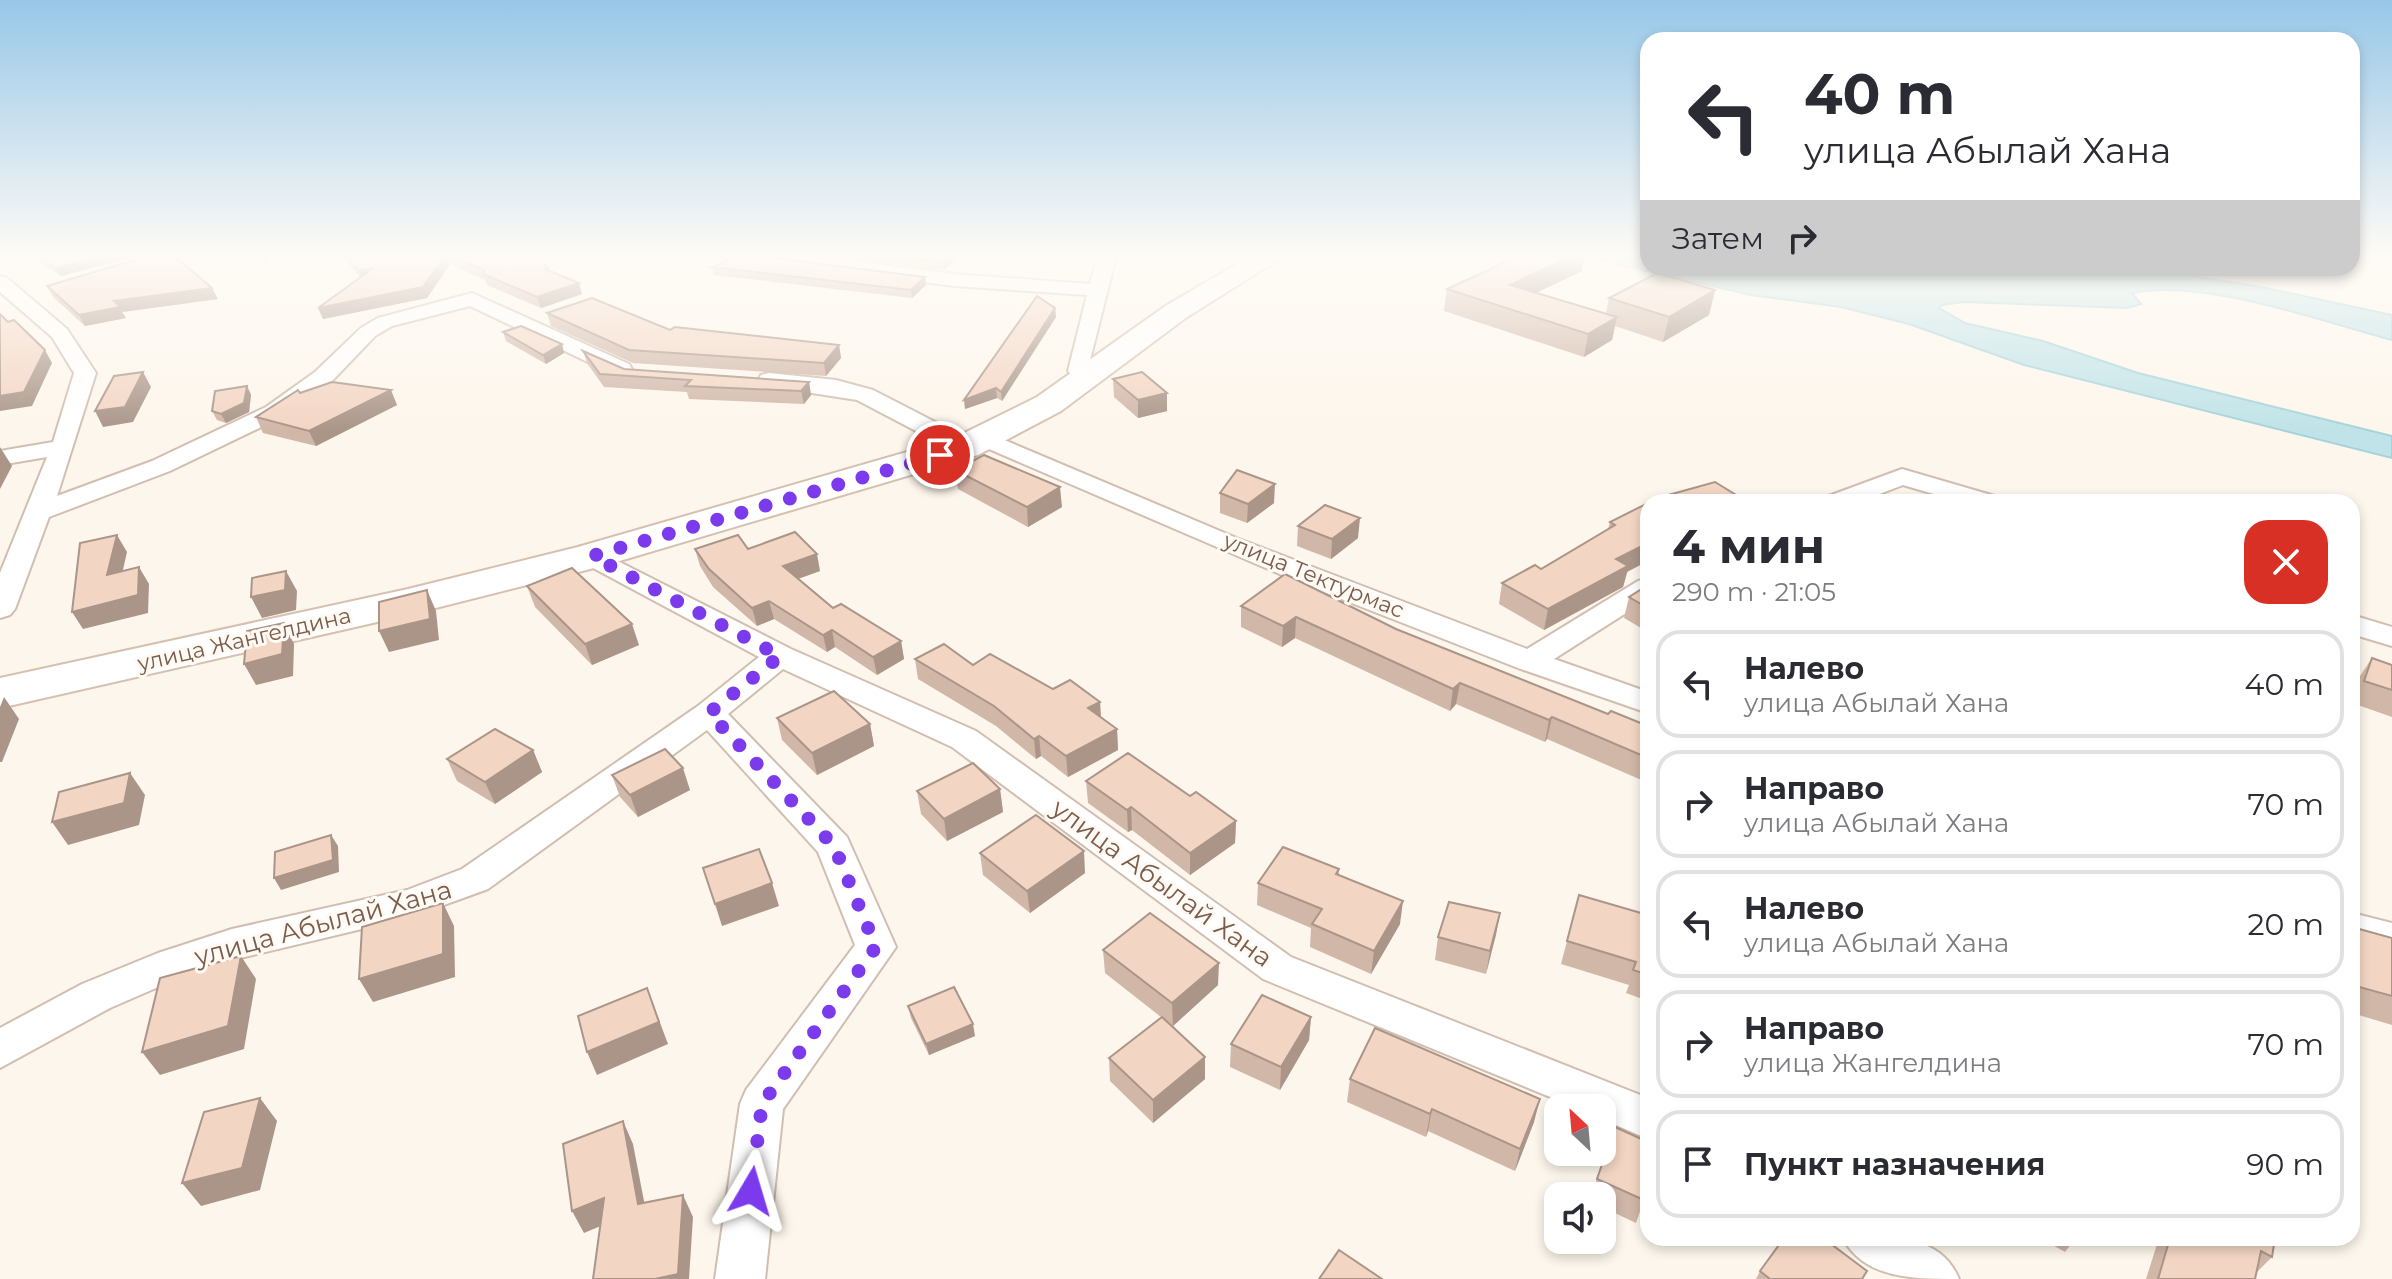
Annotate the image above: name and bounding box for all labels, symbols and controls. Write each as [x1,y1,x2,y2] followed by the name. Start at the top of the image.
[1804,60,1955,128] text: 40 m
[1672,64,1776,168] icon: left
[1804,128,2171,172] text: улица Абылай Хана
[1780,216,1824,260] icon: right
[1672,220,1764,257] text: Затем
[906,421,974,489] pin
[918,433,962,477] icon: arrive
[1672,517,1825,575] text: 4 мин
[2244,520,2328,604] button: close
[1218,526,1408,624] street label: улица Тектурмас
[1672,576,1836,608] text: 290 m · 21:05
[134,602,354,677] street label: улица Жангелдина
[1744,650,1864,687] text: Налево
[1676,662,1720,706] icon: left
[2245,666,2324,703] text: 40 m
[1744,687,2009,719] text: улица Абылай Хана
[1744,770,1884,807] text: Направо
[1676,782,1720,826] icon: right
[2247,786,2324,823] text: 70 m
[1044,792,1279,974] street label: улица Абылай Хана
[1744,807,2009,839] text: улица Абылай Хана
[190,873,455,973] street label: улица Абылай Хана
[1744,890,1864,927] text: Налево
[1676,902,1720,946] icon: left
[2247,906,2324,943] text: 20 m
[1744,927,2009,959] text: улица Абылай Хана
[1744,1010,1884,1047] text: Направо
[1676,1022,1720,1066] icon: right
[2247,1026,2324,1063] text: 70 m
[1744,1047,2002,1079] text: улица Жангелдина
[1544,1094,1616,1166] north arrow
[1544,1094,1616,1254] map controls
[1676,1142,1720,1186] icon: arrive
[1744,1146,2045,1183] text: Пункт назначения
[2246,1146,2324,1183] text: 90 m
[709,1149,793,1233] position arrow
[1544,1182,1616,1254] button: sound

